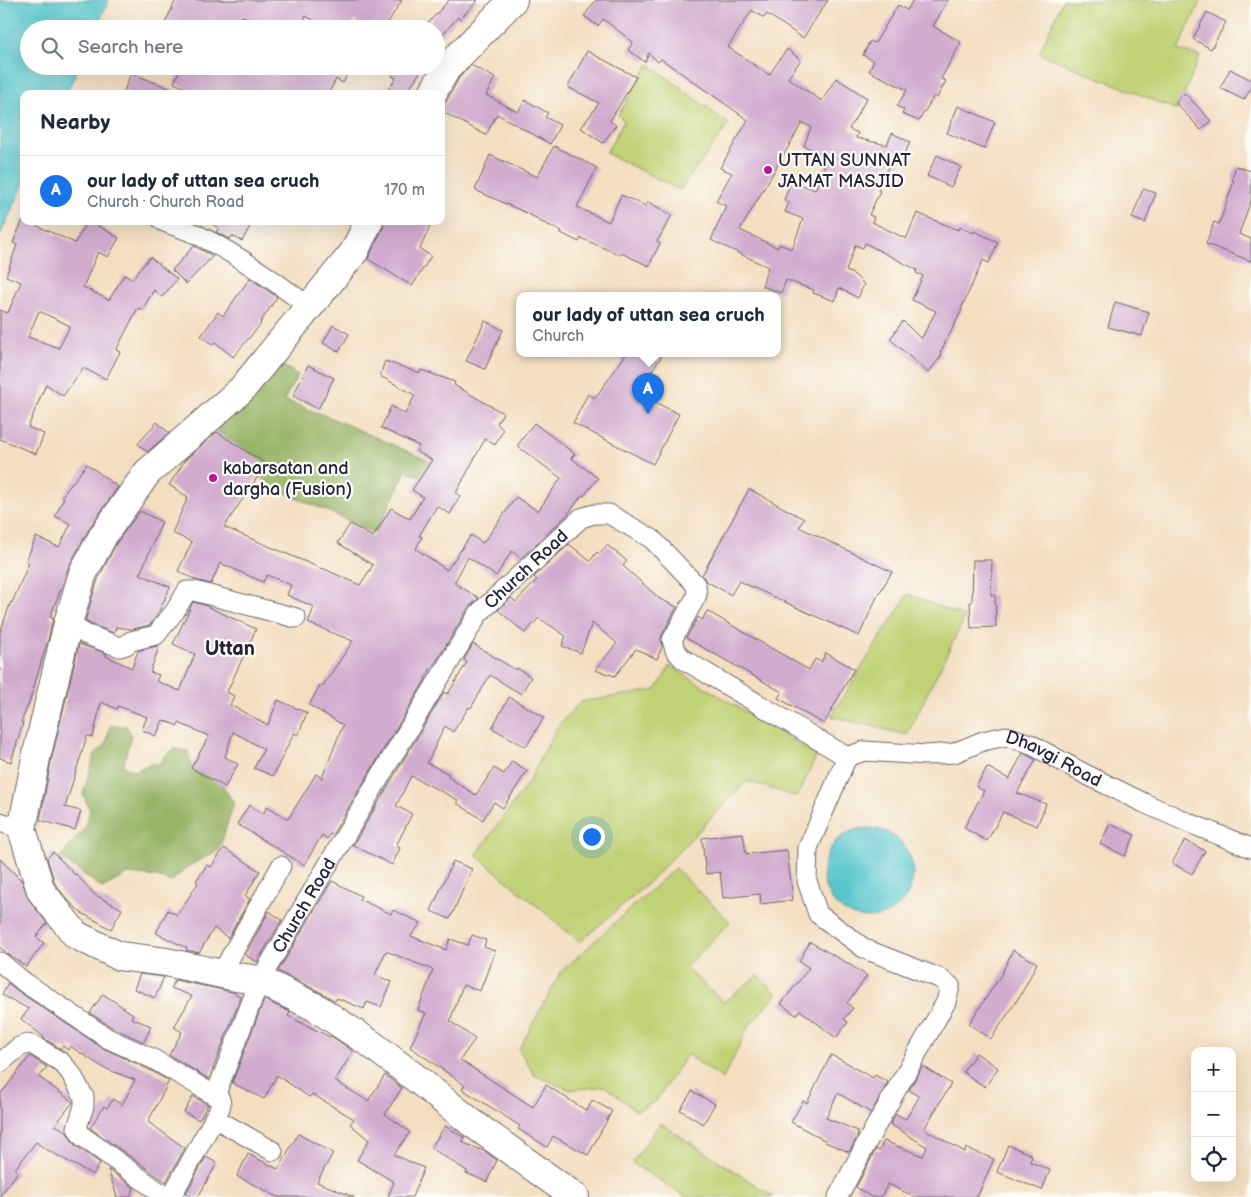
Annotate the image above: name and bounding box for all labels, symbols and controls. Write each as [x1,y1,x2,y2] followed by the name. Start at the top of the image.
[20,20,445,75] search box
[38,34,66,62] icon: search
[78,36,183,59] text: Search here
[40,110,110,135] text: Nearby
[778,150,911,192] place label: UTTAN SUNNAT JAMAT MASJID
[762,164,774,176] marker: UTTAN SUNNAT JAMAT MASJID
[87,170,320,193] text: our lady of uttan sea cruch
[51,181,61,200] text: A
[384,181,425,200] text: 170 m
[87,193,244,212] text: Church · Church Road
[516,292,781,357] popup
[532,304,765,327] text: our lady of uttan sea cruch
[532,327,584,346] text: Church
[632,373,664,414] pin: A
[223,458,352,500] place label: kabarsatan and dargha (Fusion)
[207,472,219,484] marker: kabarsatan and dargha (Fusion)
[480,526,573,614] street label: Church Road
[205,637,255,661] district label: Uttan
[1003,727,1105,792] street label: Dhavgi Road
[579,824,605,850] your location
[268,854,341,957] street label: Church Road
[1191,1047,1236,1182] map controls
[1191,1047,1236,1092] button: +
[1191,1092,1236,1137] button: −
[1191,1137,1236,1182] button: locate

